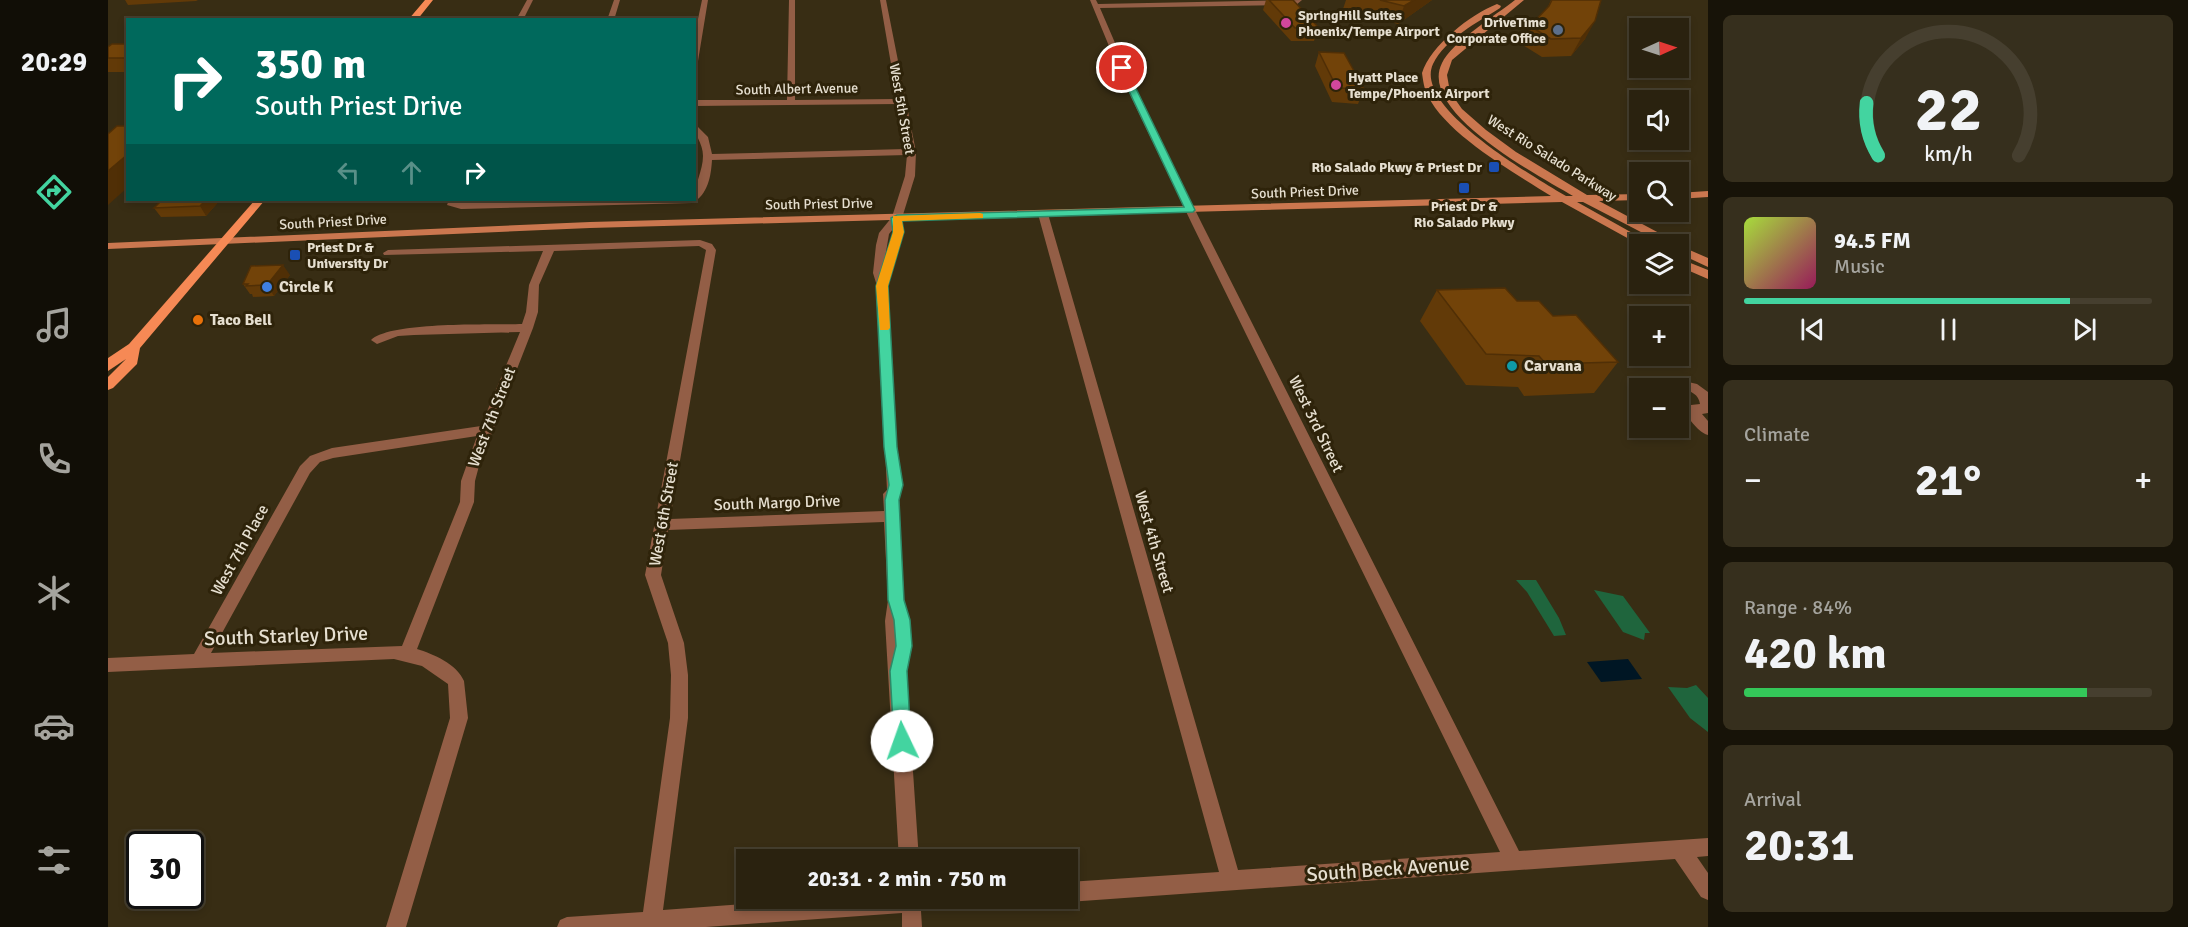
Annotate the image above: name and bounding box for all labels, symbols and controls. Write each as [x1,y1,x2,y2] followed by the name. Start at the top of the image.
[1298,7,1441,40] place label: SpringHill Suites Phoenix/Tempe Airport
[1446,14,1546,47] place label: DriveTime Corporate Office
[1279,16,1293,30] marker: SpringHill Suites Phoenix/Tempe Airport
[1629,18,1689,78] north arrow
[1629,18,1689,438] map controls
[1551,23,1565,37] marker: DriveTime Corporate Office
[255,39,366,90] text: 350 m
[156,42,234,120] icon: right
[1096,42,1147,93] pin
[21,46,87,79] text: 20:29
[1105,51,1138,84] icon: arrive
[886,62,918,156] street label: West 5th Street
[1348,69,1490,102] place label: Hyatt Place Tempe/Phoenix Airport
[1914,71,1982,148] text: 22
[1329,78,1343,92] marker: Hyatt Place Tempe/Phoenix Airport
[736,79,858,99] street label: South Albert Avenue
[255,90,463,123] text: South Priest Drive
[1629,90,1689,150] button: sound
[1484,111,1620,205] street label: West Rio Salado Parkway
[1924,141,1972,167] text: km/h
[332,156,365,189] icon: left
[395,156,428,189] icon: ahead
[458,156,491,189] icon: right
[1311,159,1482,176] place label: Rio Salado Pkwy & Priest Dr
[1487,160,1501,174] marker: Rio Salado Pkwy & Priest Dr
[1629,162,1689,222] button: search
[33,171,75,213] icon: directions
[1457,181,1471,195] marker: Priest Dr & Rio Salado Pkwy
[1251,182,1359,202] street label: South Priest Drive
[765,195,873,213] street label: South Priest Drive
[1414,198,1514,231] place label: Priest Dr & Rio Salado Pkwy
[279,211,387,233] street label: South Priest Drive
[1834,227,1911,254] text: 94.5 FM
[1629,234,1689,294] button: layers
[307,239,388,272] place label: Priest Dr & University Dr
[288,248,302,262] marker: Priest Dr & University Dr
[1834,254,1885,279] text: Music
[279,277,334,297] place label: Circle K
[260,280,274,294] marker: Circle K
[33,304,75,346] icon: music
[1629,306,1689,366] button: +
[210,310,272,330] place label: Taco Bell
[191,313,205,327] marker: Taco Bell
[1796,313,1829,346] icon: previous
[1932,313,1965,346] icon: pause
[2068,313,2101,346] icon: next
[1524,356,1582,376] place label: Carvana
[1505,359,1519,373] marker: Carvana
[464,364,520,470] street label: West 7th Street
[1284,372,1348,476] street label: West 3rd Street
[1629,378,1689,438] button: −
[1744,422,1810,447] text: Climate
[33,438,75,480] icon: phone
[1915,453,1981,508] text: 21°
[645,460,683,568] street label: West 6th Street
[1744,460,1762,501] text: −
[2134,460,2152,501] text: +
[1130,489,1178,596] street label: West 4th Street
[713,491,841,515] street label: South Margo Drive
[207,501,273,599] street label: West 7th Place
[33,572,75,614] icon: climate
[1744,595,1852,620] text: Range · 84%
[203,621,369,651] street label: South Starley Drive
[1744,626,1887,681] text: 420 km
[33,705,75,747] icon: car
[870,709,934,773] position arrow
[1744,787,1802,812] text: Arrival
[1744,818,1854,873] text: 20:31
[126,831,204,909] speed limit sign: 30
[33,839,75,881] icon: filters
[1306,851,1470,887] street label: South Beck Avenue
[807,865,1007,892] text: 20:31 · 2 min · 750 m

